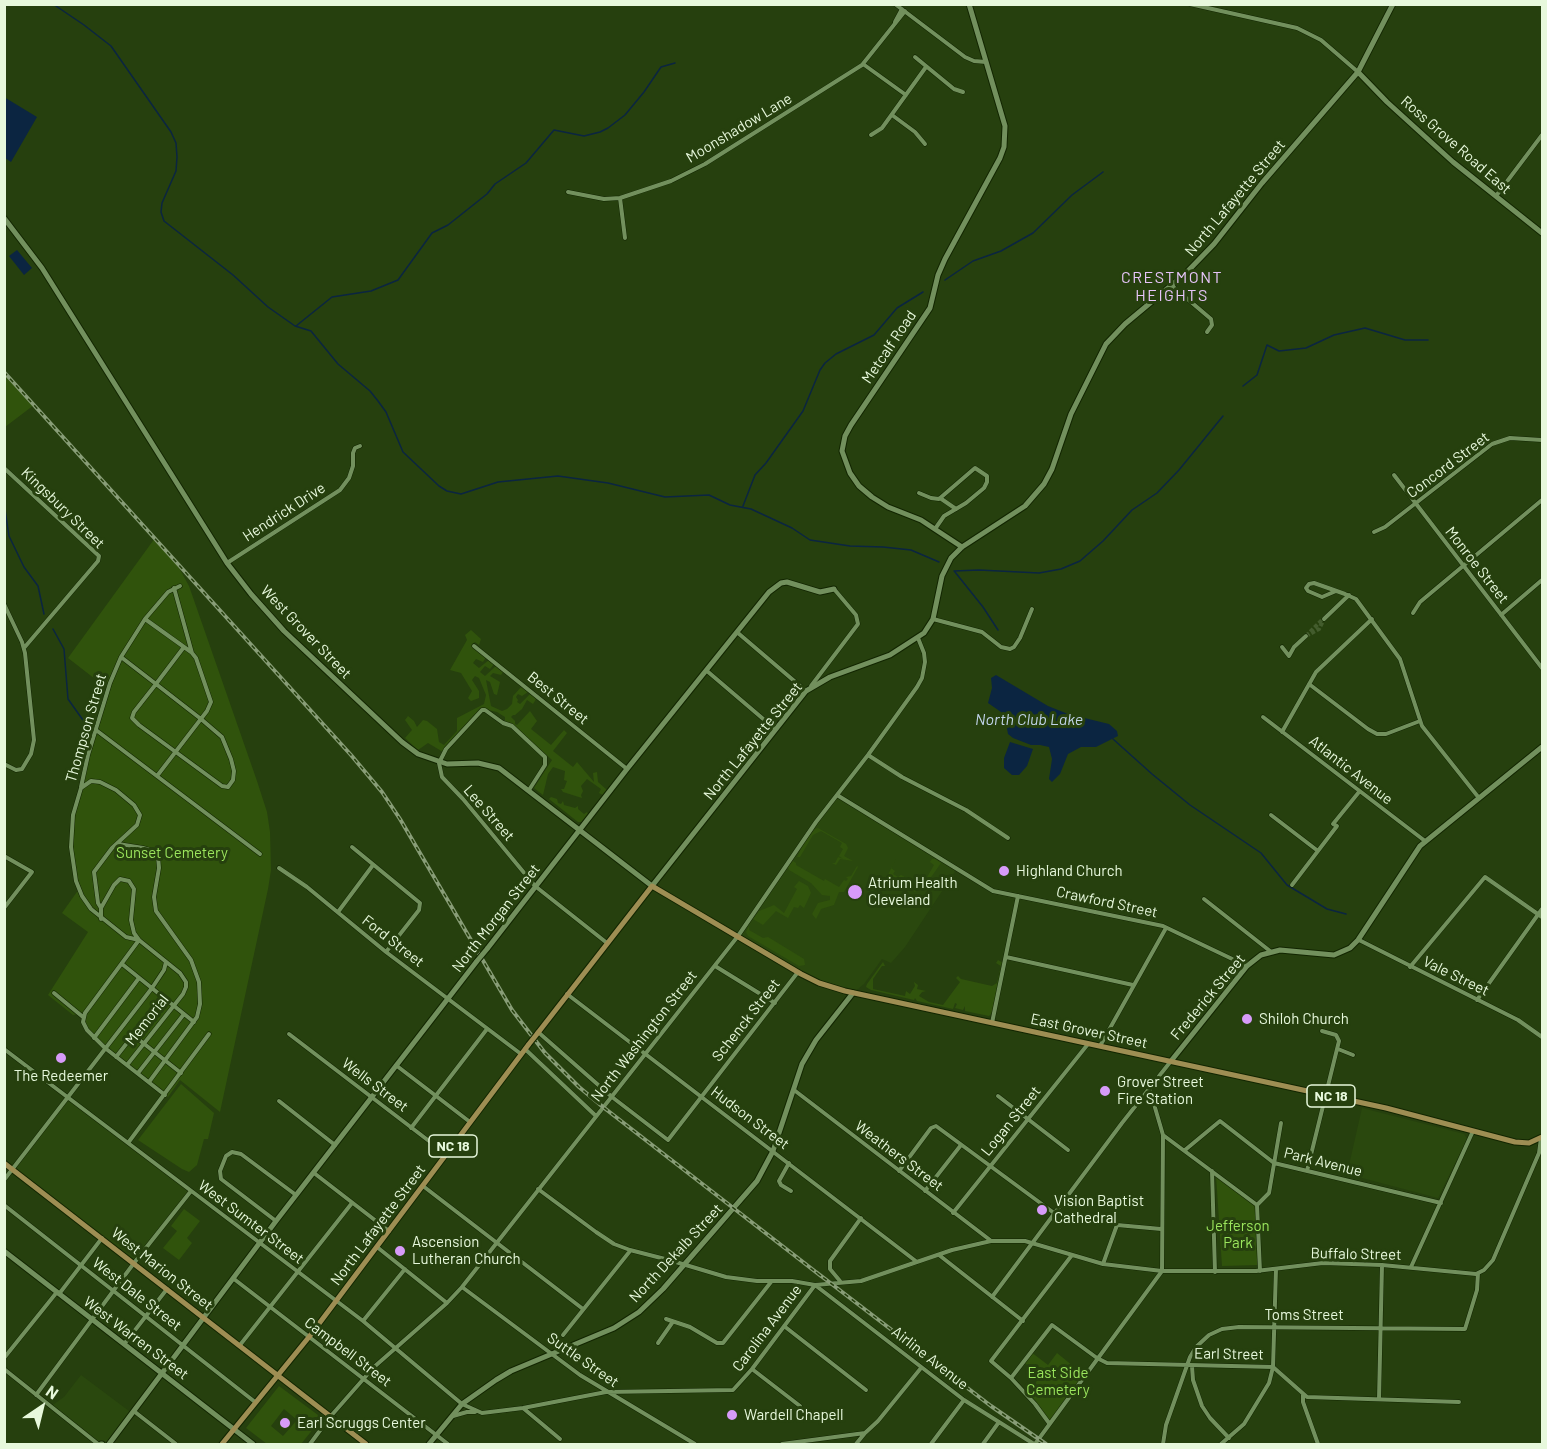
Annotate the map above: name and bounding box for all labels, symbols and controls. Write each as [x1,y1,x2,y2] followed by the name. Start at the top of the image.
[683,89,795,167] street label: Moonshadow Lane
[1397,92,1515,198] street label: Ross Grove Road East
[1181,136,1289,260] street label: North Lafayette Street
[1121,268,1223,306] district label: CRESTMONT HEIGHTS
[858,307,920,387] street label: Metcalf Road
[1403,428,1493,502] street label: Concord Street
[17,464,109,552] street label: Kingsbury Street
[239,479,329,545] street label: Hendrick Drive
[1441,523,1513,607] street label: Monroe Street
[257,582,355,682] street label: West Grover Street
[524,668,592,728] street label: Best Street
[62,671,110,785] street label: Thompson Street
[700,678,806,804] street label: North Lafayette Street
[975,710,1083,730] water label: North Club Lake
[1306,732,1396,808] street label: Atlantic Avenue
[460,781,518,845] street label: Lee Street
[116,844,228,862] park label: Sunset Cemetery
[448,860,544,976] street label: North Morgan Street
[1016,862,1123,880] place label: Highland Church
[997,864,1011,878] marker: Highland Church
[868,874,958,909] place label: Atrium Health Cleveland
[1055,882,1159,922] street label: Crawford Street
[846,883,864,901] marker: Atrium Health Cleveland
[358,911,428,971] street label: Ford Street
[1167,950,1249,1044] street label: Frederick Street
[1420,952,1492,1000] street label: Vale Street
[587,967,701,1105] street label: North Washington Street
[708,975,784,1065] street label: Schenck Street
[122,991,172,1049] street label: Memorial
[1029,1010,1149,1052] street label: East Grover Street
[1259,1010,1349,1028] place label: Shiloh Church
[1240,1012,1254,1026] marker: Shiloh Church
[54,1051,68,1065] marker: The Redeemer
[338,1054,412,1116] street label: Wells Street
[14,1067,108,1085] place label: The Redeemer
[1117,1073,1204,1108] place label: Grover Street Fire Station
[707,1083,793,1153] street label: Hudson Street
[977,1083,1045,1159] street label: Logan Street
[1098,1084,1112,1098] marker: Grover Street Fire Station
[1307,1085,1355,1107] road number: NC 18
[851,1117,947,1195] street label: Weathers Street
[429,1135,477,1157] road number: NC 18
[1282,1144,1364,1180] street label: Park Avenue
[327,1161,429,1289] street label: North Lafayette Street
[195,1176,307,1268] street label: West Sumter Street
[1054,1192,1144,1227] place label: Vision Baptist Cathedral
[626,1200,726,1306] street label: North Dekalb Street
[1035,1203,1049,1217] marker: Vision Baptist Cathedral
[1206,1217,1270,1252] park label: Jefferson Park
[108,1224,216,1314] street label: West Marion Street
[412,1233,521,1268] place label: Ascension Lutheran Church
[393,1244,407,1258] marker: Ascension Lutheran Church
[1310,1244,1402,1264] street label: Buffalo Street
[89,1254,185,1334] street label: West Dale Street
[729,1281,805,1375] street label: Carolina Avenue
[80,1293,192,1383] street label: West Warren Street
[1264,1306,1344,1324] street label: Toms Street
[301,1313,395,1391] street label: Campbell Street
[888,1322,972,1394] street label: Airline Avenue
[544,1329,622,1391] street label: Suttle Street
[1194,1344,1264,1364] street label: Earl Street
[1026,1364,1090,1399] park label: East Side Cemetery
[12,1377,72,1437] north arrow
[43,1381,62,1403] text: N
[744,1406,844,1424] place label: Wardell Chapell
[725,1408,739,1422] marker: Wardell Chapell
[297,1414,426,1432] place label: Earl Scruggs Center
[278,1416,292,1430] marker: Earl Scruggs Center

